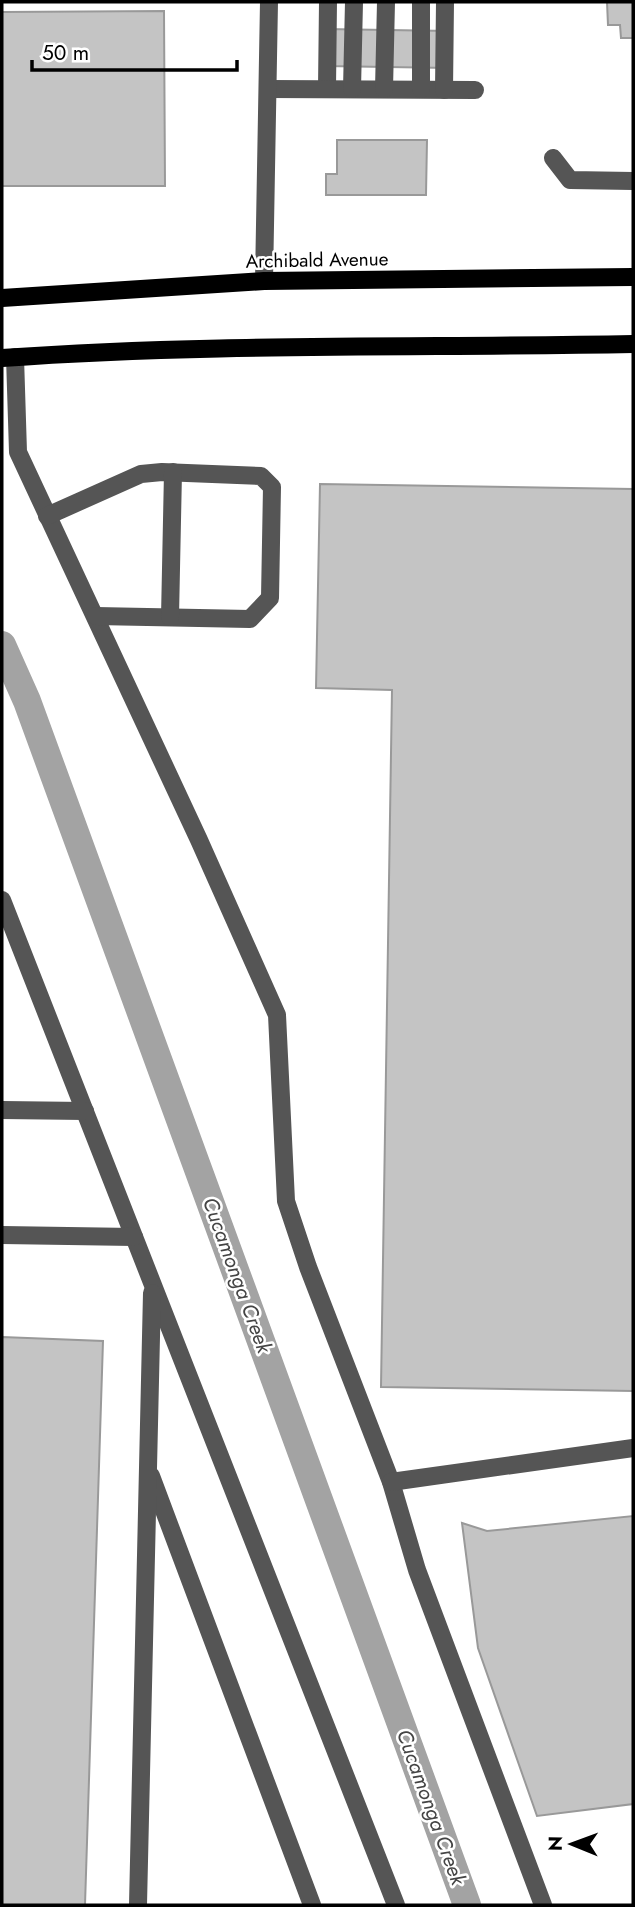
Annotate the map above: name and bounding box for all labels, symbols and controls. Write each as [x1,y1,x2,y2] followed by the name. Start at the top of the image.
[32,28,236,72] scale bar
[42,38,89,68] text: 50 m
[245,245,389,275] street label: Archibald Avenue
[195,1193,279,1358] water label: Cucamonga Creek
[389,1725,473,1890] water label: Cucamonga Creek
[537,1809,607,1879] north arrow
[542,1836,569,1851] text: N

